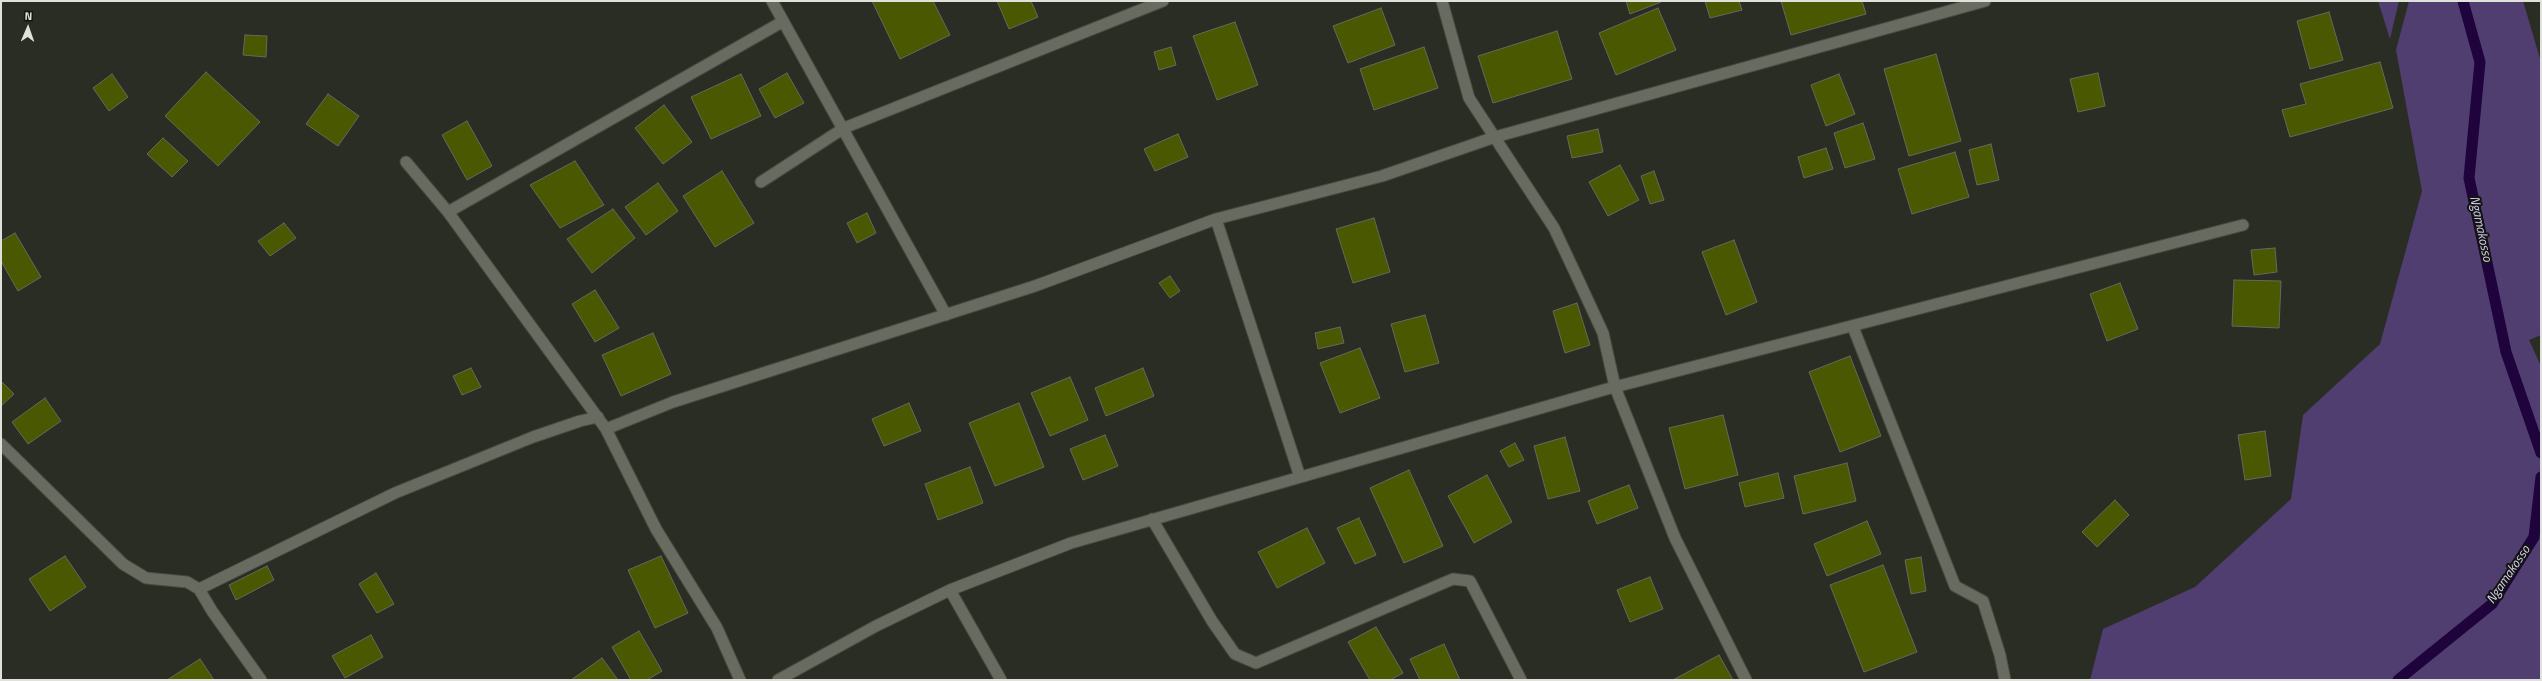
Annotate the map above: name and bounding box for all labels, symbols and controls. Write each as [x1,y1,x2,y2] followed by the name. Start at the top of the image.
[8,8,48,48] north arrow
[24,8,33,24] text: N
[2465,195,2495,263] water label: Ngamakosso
[2484,543,2534,607] water label: Ngamakosso

